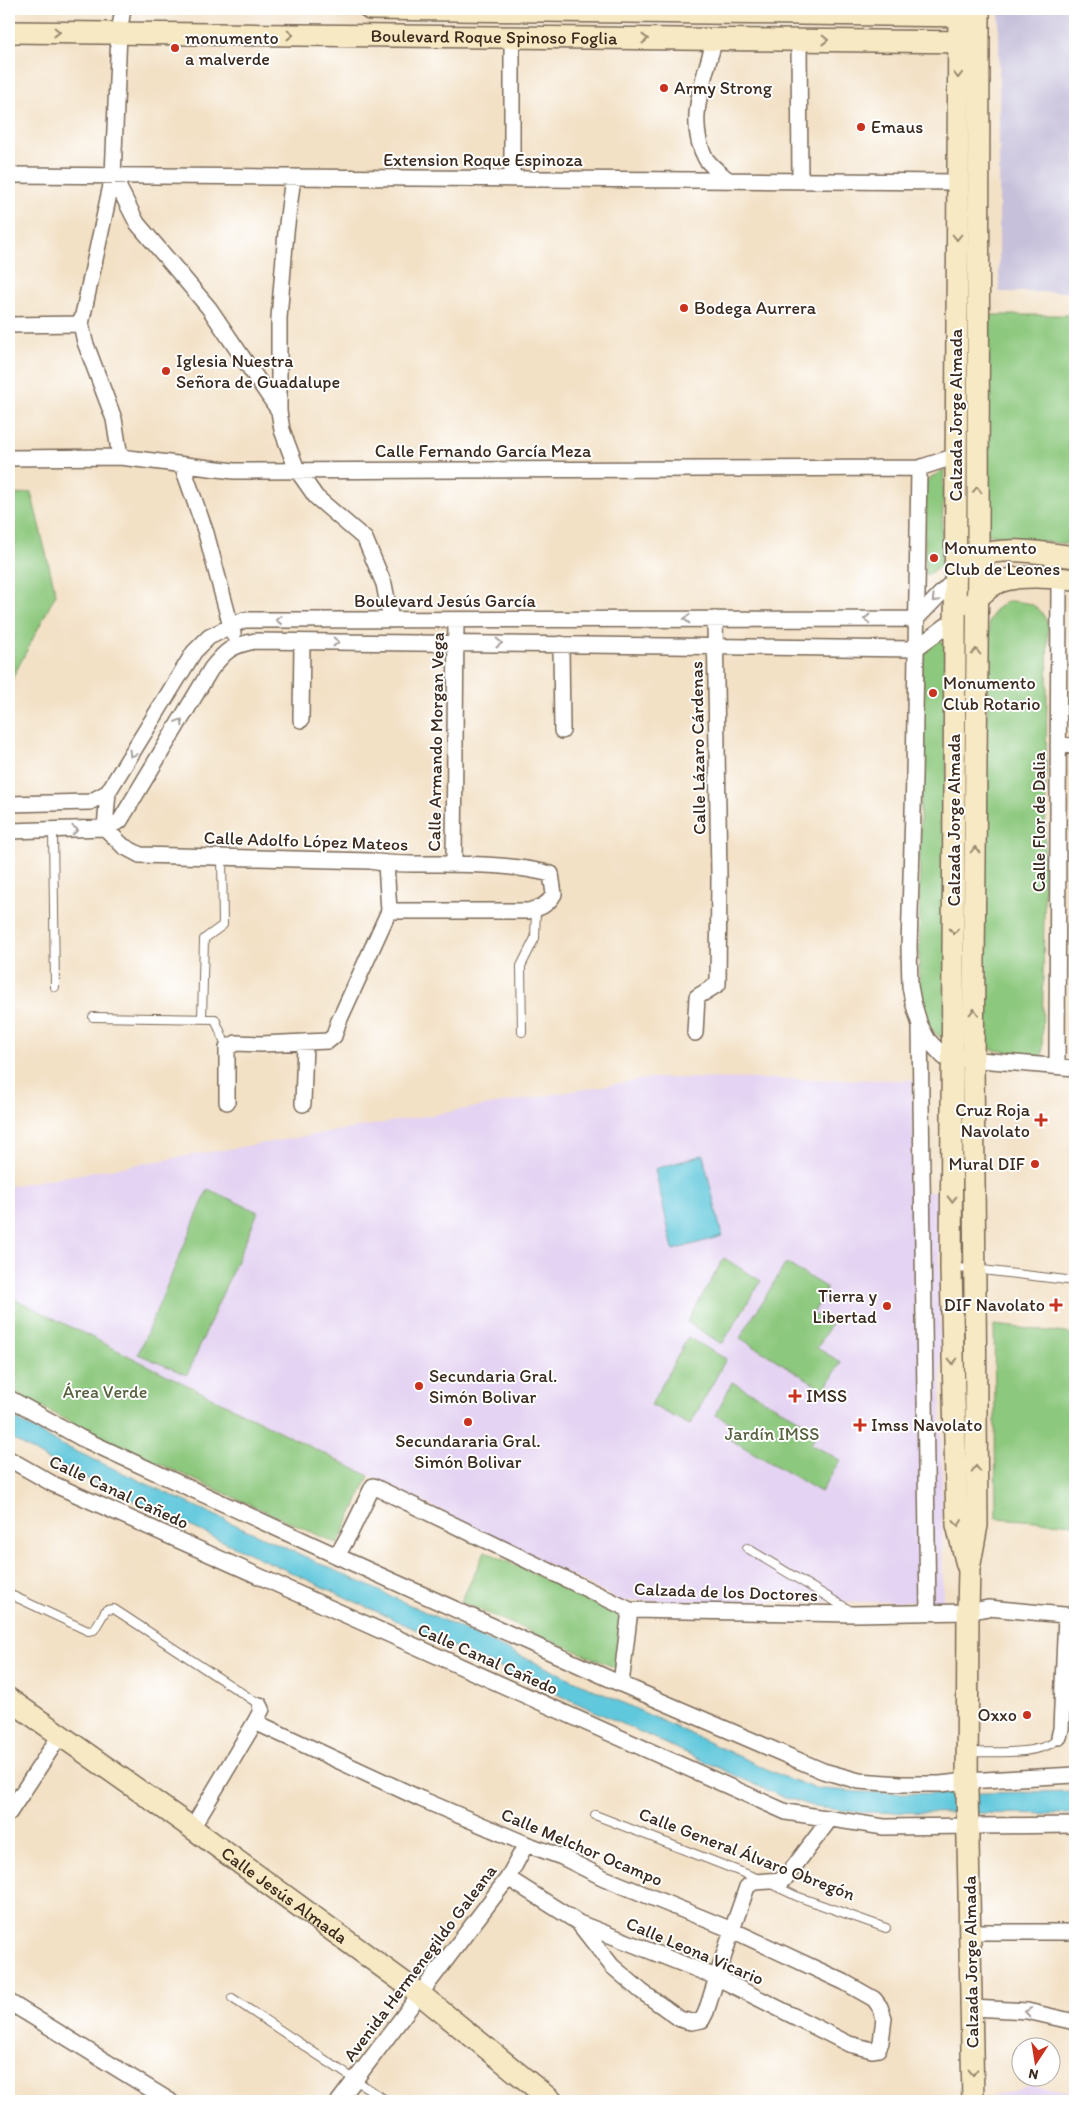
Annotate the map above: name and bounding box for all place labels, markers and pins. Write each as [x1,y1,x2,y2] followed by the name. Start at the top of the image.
[185,27,279,70] place label: monumento a malverde
[169,42,181,54] marker: monumento a malverde
[674,77,773,99] place label: Army Strong
[658,82,670,94] marker: Army Strong
[871,116,923,138] place label: Emaus
[855,121,867,133] marker: Emaus
[694,297,817,319] place label: Bodega Aurrera
[678,302,690,314] marker: Bodega Aurrera
[176,350,340,393] place label: Iglesia Nuestra Señora de Guadalupe
[160,365,172,377] marker: Iglesia Nuestra Señora de Guadalupe
[944,537,1060,580] place label: Monumento Club de Leones
[928,552,940,564] marker: Monumento Club de Leones
[943,672,1040,715] place label: Monumento Club Rotario
[927,687,939,699] marker: Monumento Club Rotario
[955,1099,1031,1142] place label: Cruz Roja Navolato
[1034,1113,1048,1127] marker: Cruz Roja Navolato
[949,1153,1026,1175] place label: Mural DIF
[1029,1158,1041,1170] marker: Mural DIF
[813,1285,877,1328] place label: Tierra y Libertad
[944,1294,1045,1316] place label: DIF Navolato
[1049,1298,1063,1312] marker: DIF Navolato
[881,1300,893,1312] marker: Tierra y Libertad
[429,1365,557,1408] place label: Secundaria Gral. Simón Bolivar
[413,1380,425,1392] marker: Secundaria Gral. Simón Bolivar
[806,1385,847,1407] place label: IMSS
[788,1389,802,1403] marker: IMSS
[871,1414,982,1436] place label: Imss Navolato
[462,1416,474,1428] marker: Secundararia Gral. Simón Bolivar
[853,1418,867,1432] marker: Imss Navolato
[395,1430,541,1473] place label: Secundararia Gral. Simón Bolivar
[977,1704,1017,1726] place label: Oxxo
[1021,1709,1033,1721] marker: Oxxo

